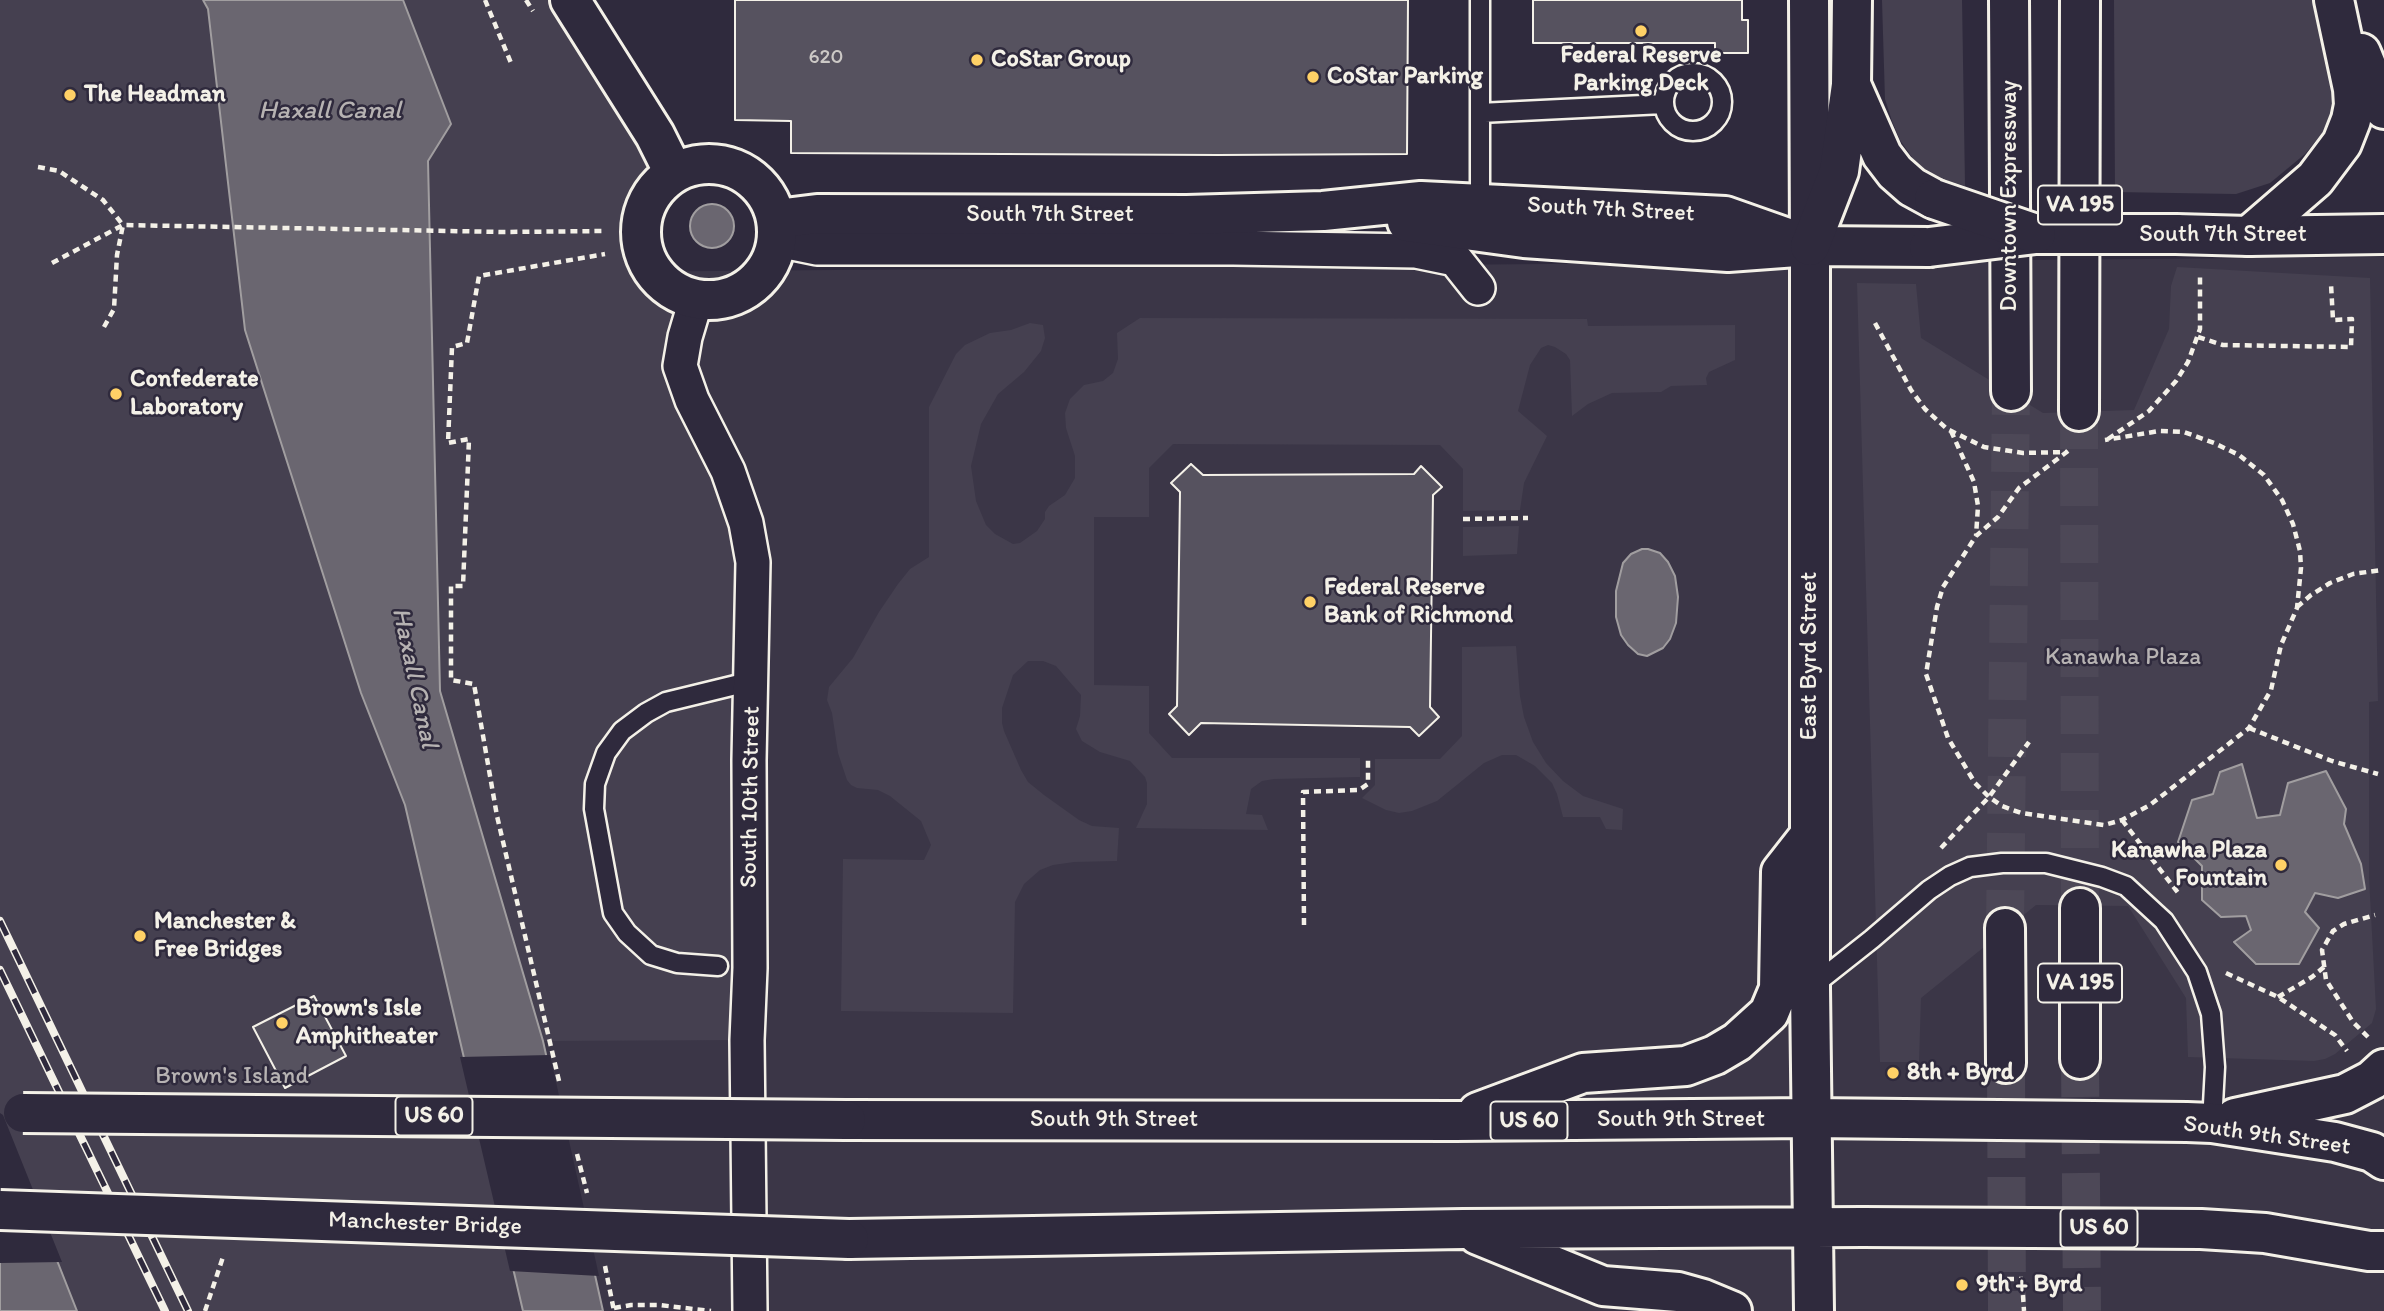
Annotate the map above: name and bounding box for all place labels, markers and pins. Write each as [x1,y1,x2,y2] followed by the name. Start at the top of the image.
[1633,23,1649,39] marker: Federal Reserve Parking Deck
[1561,42,1721,98] place label: Federal Reserve Parking Deck
[991,46,1131,74] place label: CoStar Group
[969,52,985,68] marker: CoStar Group
[1327,63,1483,91] place label: CoStar Parking
[1305,69,1321,85] marker: CoStar Parking
[84,81,226,109] place label: The Headman
[62,87,78,103] marker: The Headman
[130,366,259,422] place label: Confederate Laboratory
[108,386,124,402] marker: Confederate Laboratory
[1324,574,1513,630] place label: Federal Reserve Bank of Richmond
[1302,594,1318,610] marker: Federal Reserve Bank of Richmond
[2111,837,2267,893] place label: Kanawha Plaza Fountain
[2273,857,2289,873] marker: Kanawha Plaza Fountain
[154,908,296,964] place label: Manchester & Free Bridges
[132,928,148,944] marker: Manchester & Free Bridges
[296,995,437,1051] place label: Brown's Isle Amphitheater
[274,1015,290,1031] marker: Brown's Isle Amphitheater
[1907,1059,2014,1087] place label: 8th + Byrd
[1885,1065,1901,1081] marker: 8th + Byrd
[1976,1271,2082,1299] place label: 9th + Byrd
[1954,1277,1970,1293] marker: 9th + Byrd

